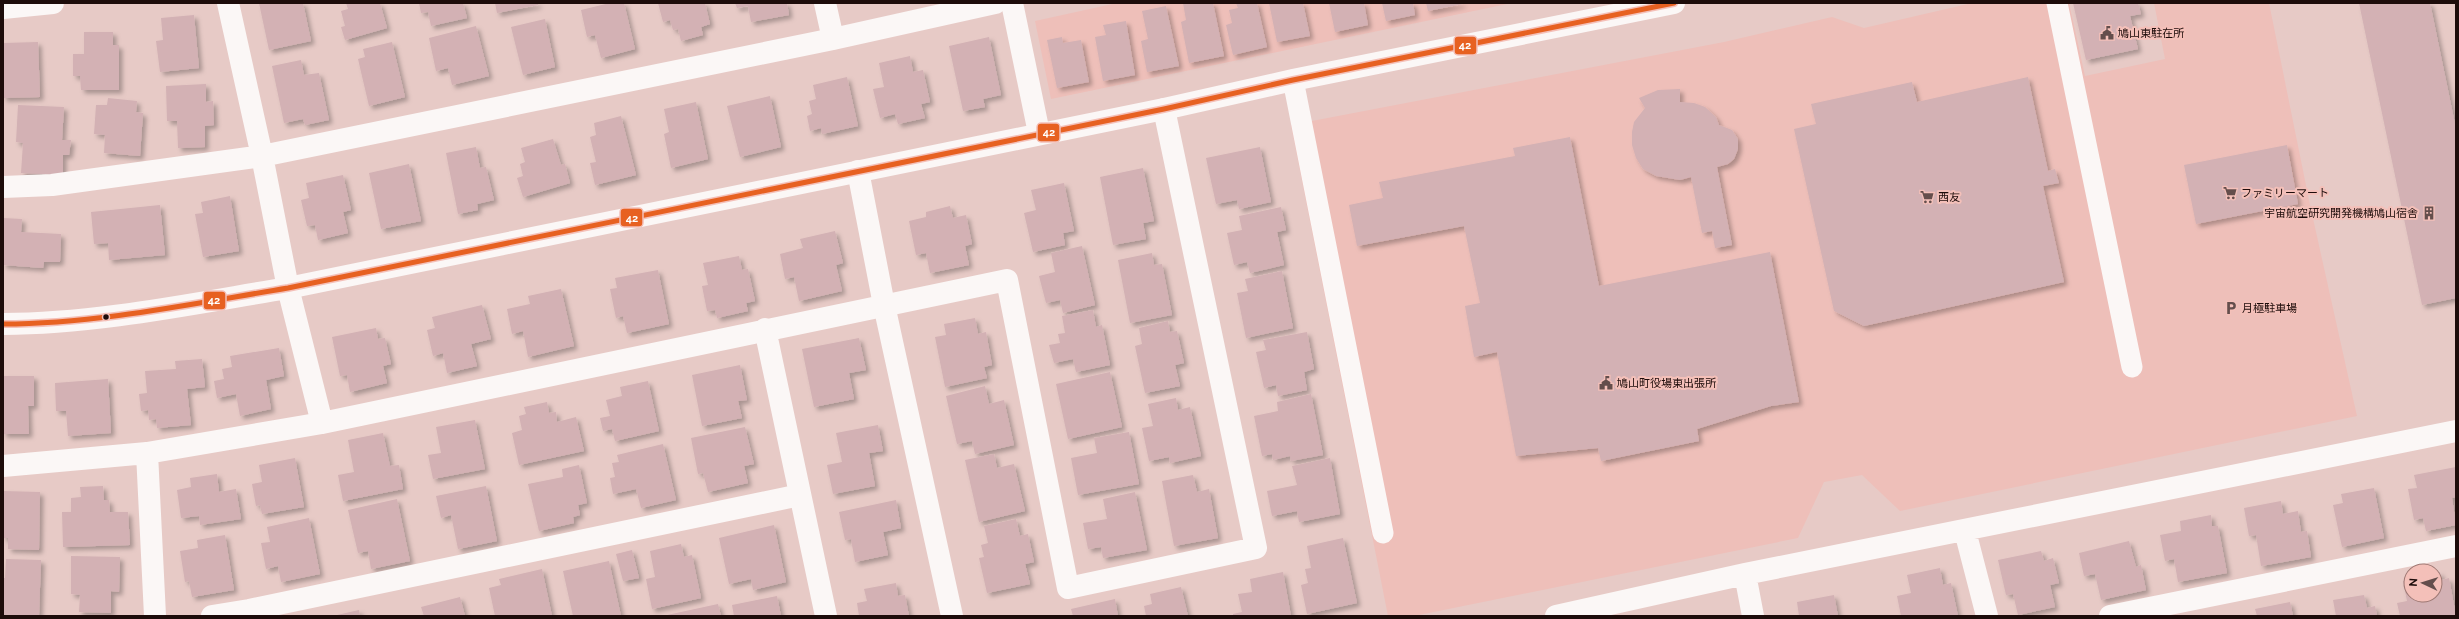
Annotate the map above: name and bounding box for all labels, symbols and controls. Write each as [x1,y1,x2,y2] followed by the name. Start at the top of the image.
[2099,25,2115,41] public building icon: 鳩山東駐在所
[2118,27,2185,40] place label: 鳩山東駐在所
[1454,36,1477,55] line badge: 42
[1459,39,1471,52] text: 42
[1037,123,1060,142] line badge: 42
[1043,126,1055,139] text: 42
[2222,185,2238,201] supermarket icon: ファミリーマート
[2241,187,2329,200] place label: ファミリーマート
[1919,189,1935,205] supermarket icon: 西友
[1938,191,1960,204] place label: 西友
[2421,205,2437,221] building icon: 宇宙航空研究開発機構鳩山宿舎
[2264,207,2418,220] place label: 宇宙航空研究開発機構鳩山宿舎
[620,208,643,227] line badge: 42
[626,212,638,225] text: 42
[203,291,226,310] line badge: 42
[208,294,220,307] text: 42
[2223,300,2239,316] parking icon: 月極駐車場
[2242,302,2297,315] place label: 月極駐車場
[101,312,111,322] unlabelled marker
[1598,375,1614,391] public building icon: 鳩山町役場東出張所
[1617,377,1717,390] place label: 鳩山町役場東出張所
[2403,563,2443,603] north arrow
[2407,578,2420,587] text: N

